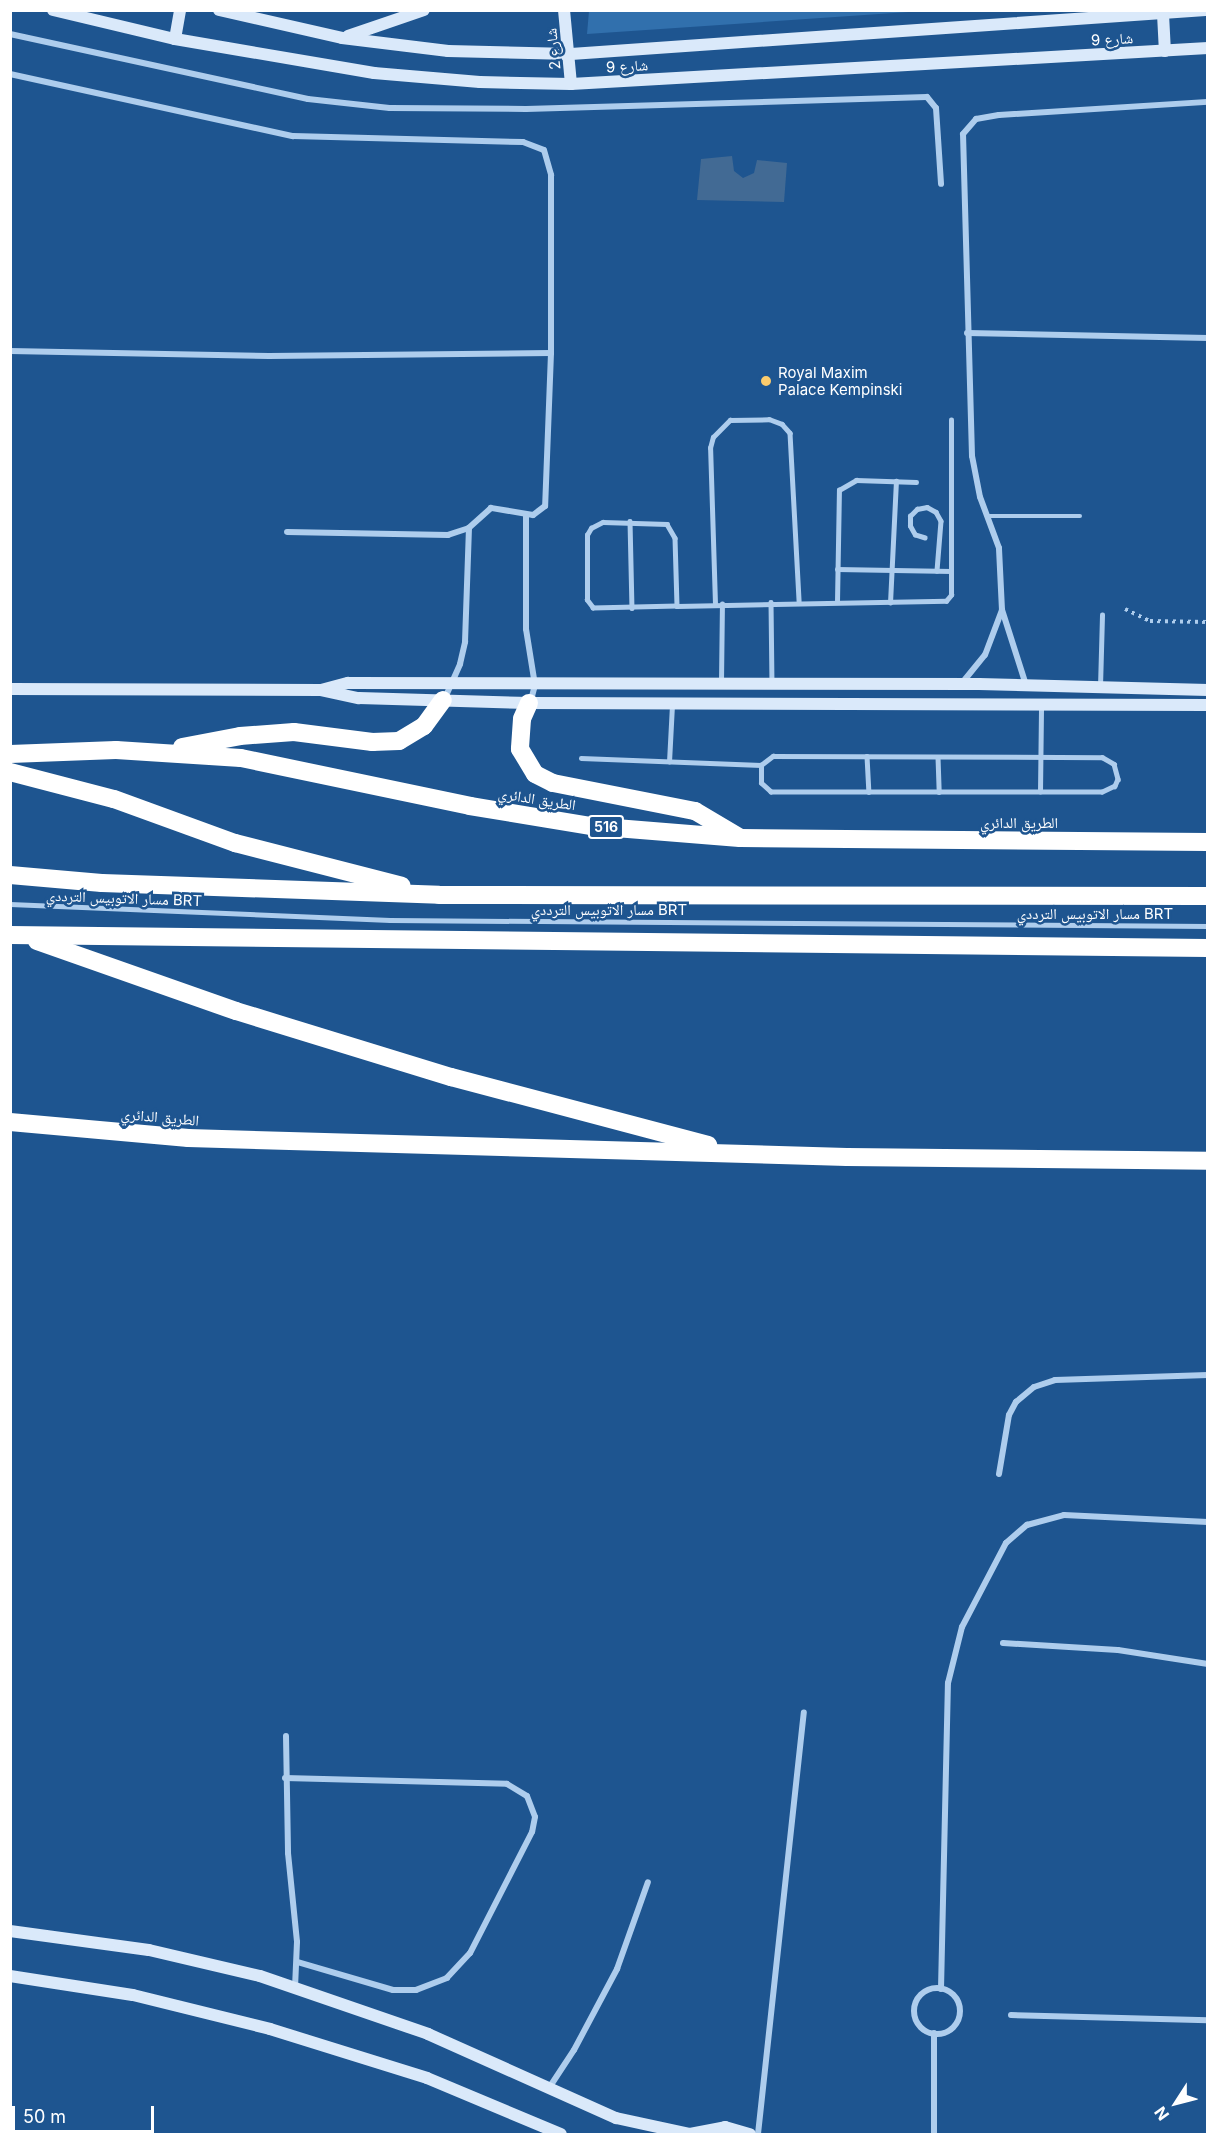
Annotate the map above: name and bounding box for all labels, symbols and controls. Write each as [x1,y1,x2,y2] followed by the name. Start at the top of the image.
[542,27,564,71] street label: شارع 2
[1091,29,1133,49] street label: شارع 9
[606,56,648,76] street label: شارع 9
[778,363,902,398] place label: Royal Maxim Palace Kempinski
[759,374,773,388] marker: Royal Maxim Palace Kempinski
[497,784,577,814] street label: الطريق الدائري
[980,814,1058,832] street label: الطريق الدائري
[586,816,626,838] road number: 516
[46,886,202,910] street label: مسار الاتوبيس الترددي BRT
[531,901,687,919] street label: مسار الاتوبيس الترددي BRT
[1017,905,1173,923] street label: مسار الاتوبيس الترددي BRT
[120,1105,200,1129] street label: الطريق الدائري
[1146,2073,1206,2133] north arrow
[15,2094,158,2132] scale bar
[1150,2103,1173,2124] text: N
[23,2106,66,2127] text: 50 m

